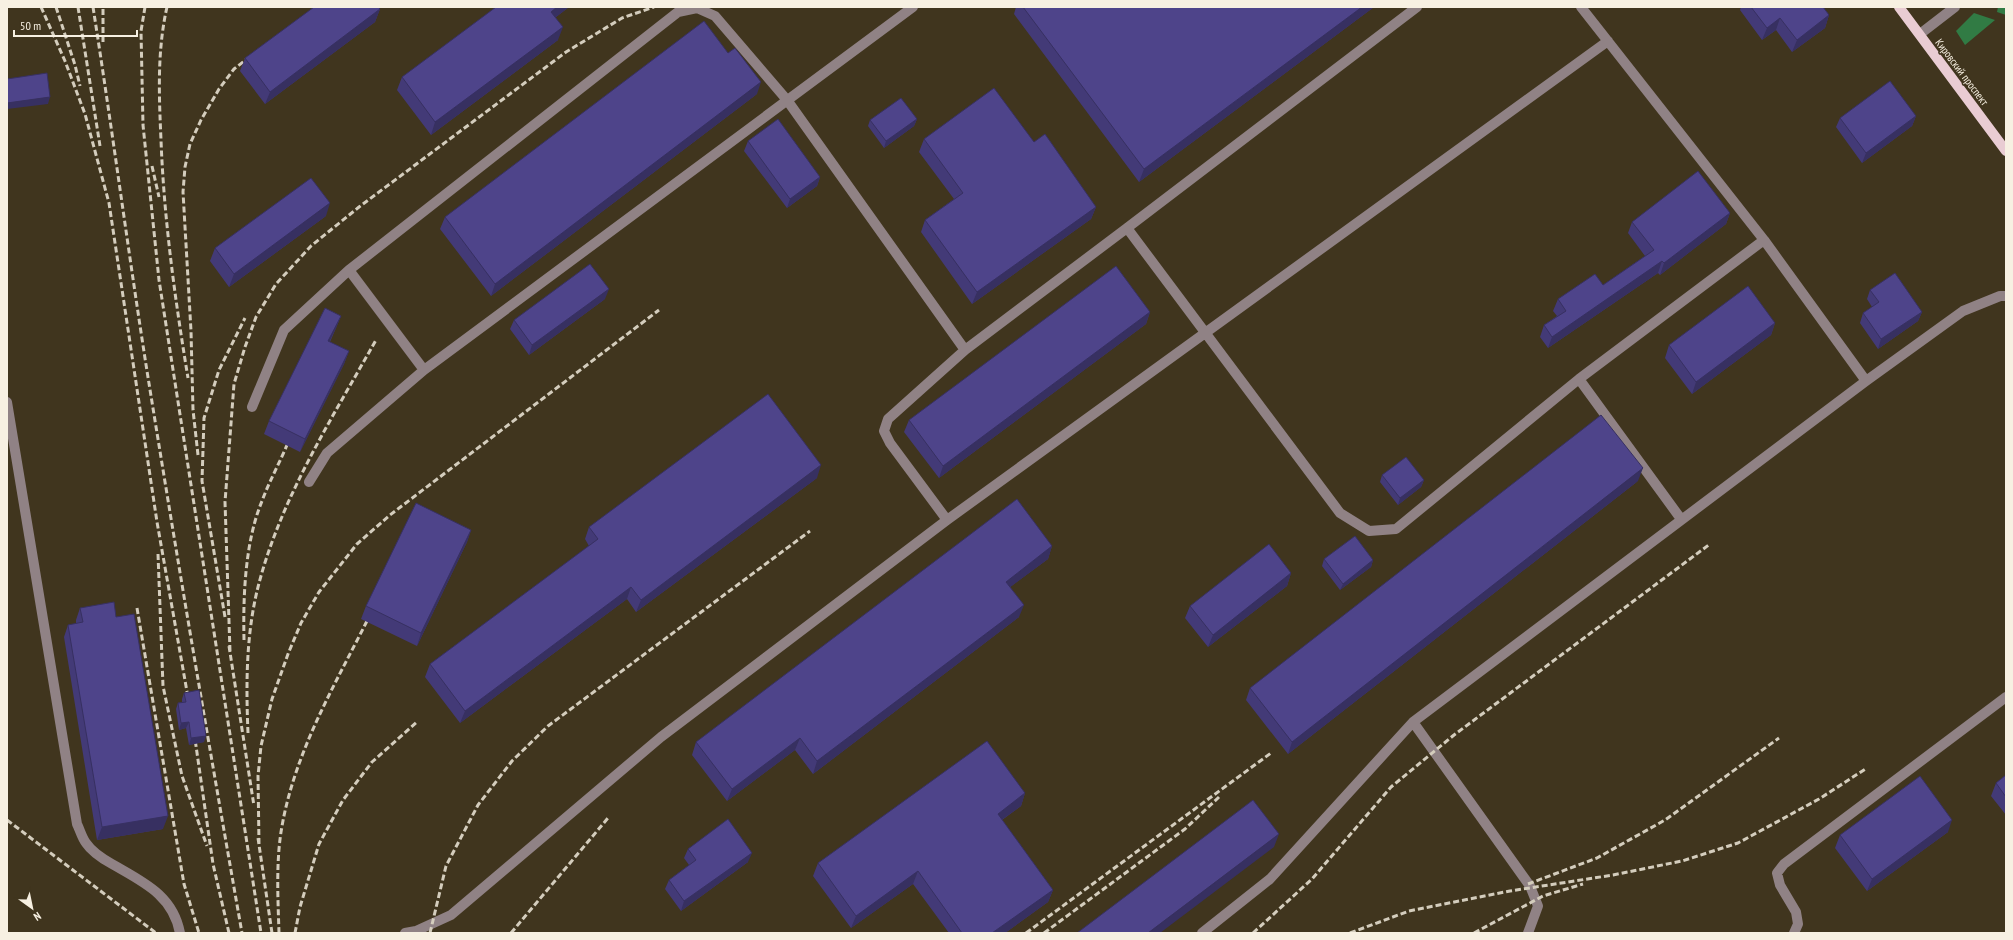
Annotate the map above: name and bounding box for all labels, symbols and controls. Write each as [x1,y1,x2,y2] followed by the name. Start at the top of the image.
[14,12,137,38] scale bar
[20,18,41,33] text: 50 m
[1932,36,1992,108] street label: Кировский проспект
[12,888,52,928] north arrow
[31,909,44,924] text: N

